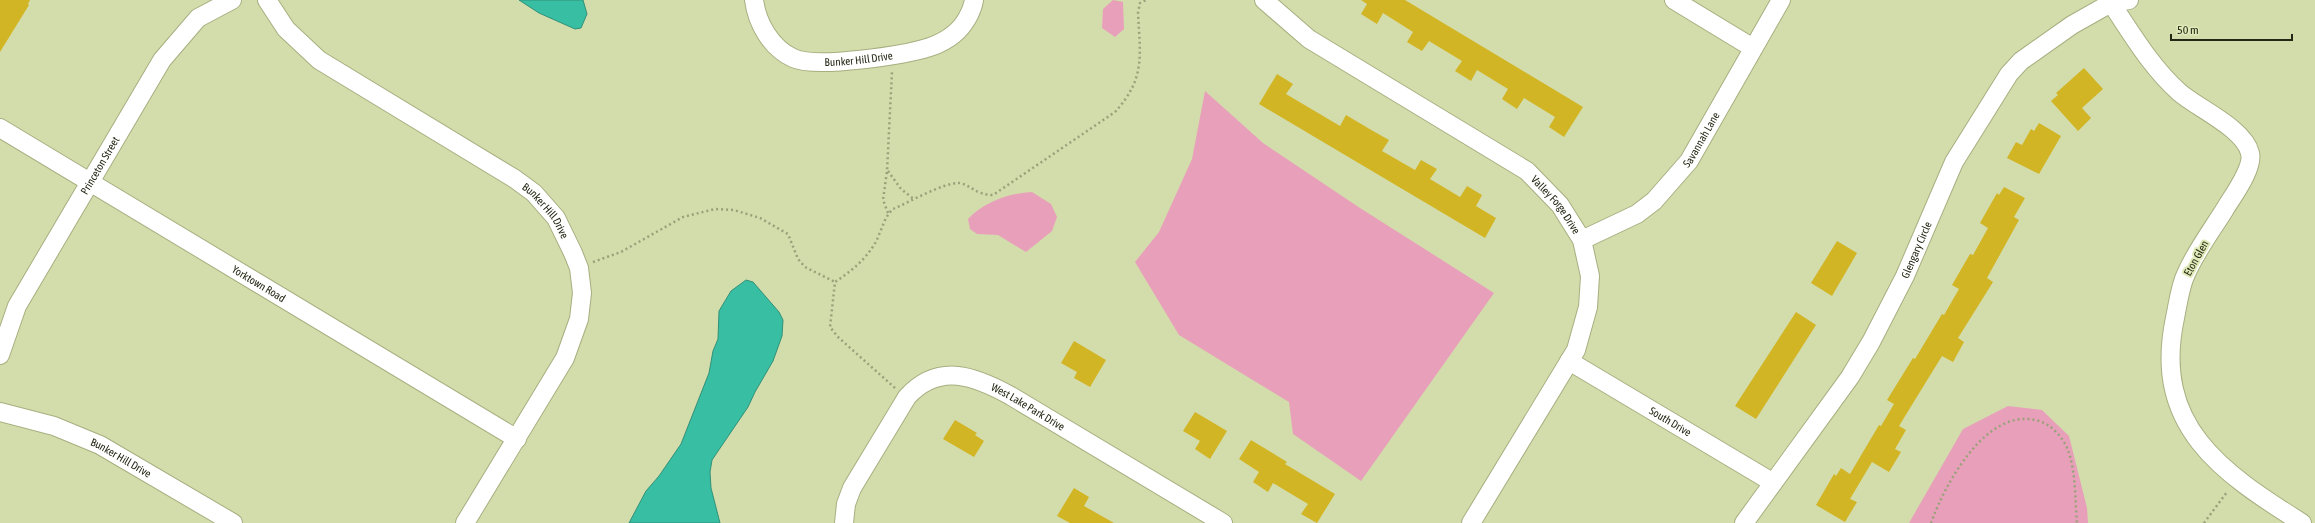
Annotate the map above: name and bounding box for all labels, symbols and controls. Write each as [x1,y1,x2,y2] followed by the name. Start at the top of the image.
[2171,16,2292,42] scale bar
[2177,23,2199,37] text: 50 m
[824,49,894,68] street label: Bunker Hill Drive
[1680,110,1722,170] street label: Savannah Lane
[78,134,121,196] street label: Princeton Street
[1529,173,1583,236] street label: Valley Forge Drive
[520,181,571,240] street label: Bunker Hill Drive
[1899,220,1934,280] street label: Glengary Circle
[2181,238,2211,278] street label: Eton Glen
[230,263,288,304] street label: Yorktown Road
[989,381,1067,433] street label: West Lake Park Drive
[1647,404,1693,438] street label: South Drive
[89,436,153,480] street label: Bunker Hill Drive

